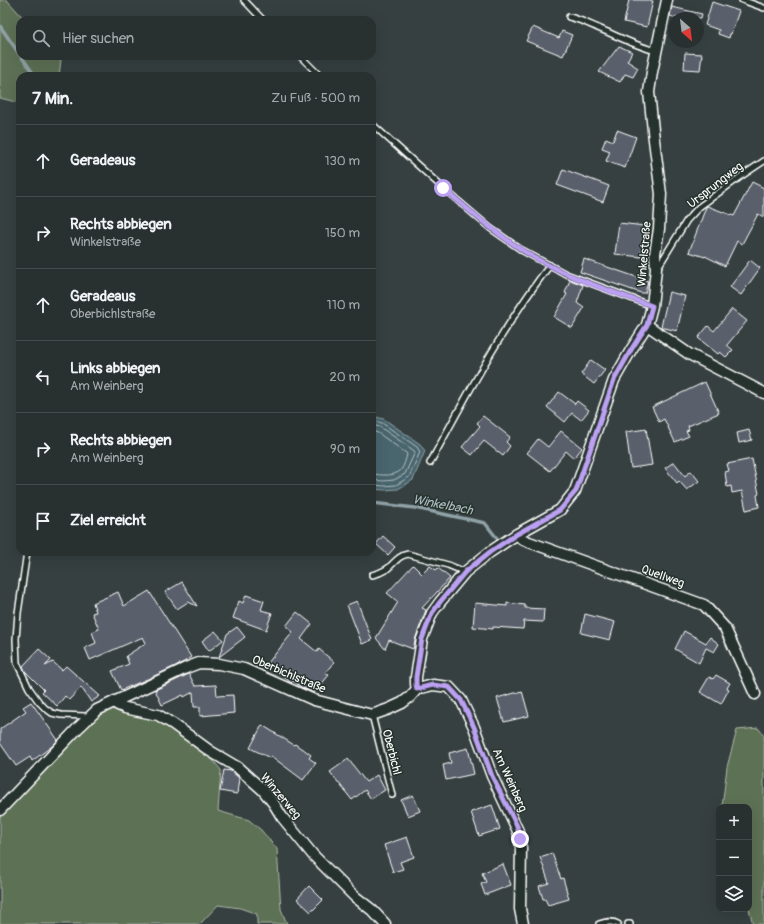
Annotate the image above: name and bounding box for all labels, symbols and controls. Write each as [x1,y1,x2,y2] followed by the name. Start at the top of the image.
[668,12,704,48] north arrow
[16,16,376,60] search box
[30,27,52,49] icon: search
[62,29,134,48] text: Hier suchen
[32,88,73,109] text: 7 Min.
[271,90,360,106] text: Zu Fuß · 500 m
[32,150,54,172] icon: ahead
[70,151,136,170] text: Geradeaus
[324,153,360,169] text: 130 m
[685,159,746,212] street label: Ursprungweg
[434,179,452,197] route start
[70,215,172,234] text: Rechts abbiegen
[634,221,655,287] street label: Winkelstraße
[32,222,54,244] icon: right
[325,225,360,241] text: 150 m
[70,234,141,250] text: Winkelstraße
[70,287,136,306] text: Geradeaus
[32,294,54,316] icon: ahead
[327,297,360,313] text: 110 m
[70,306,155,322] text: Oberbichlstraße
[70,359,161,378] text: Links abbiegen
[32,366,54,388] icon: left
[329,369,360,385] text: 20 m
[70,378,144,394] text: Am Weinberg
[70,431,172,450] text: Rechts abbiegen
[32,438,54,460] icon: right
[330,441,360,457] text: 90 m
[70,450,144,466] text: Am Weinberg
[411,491,475,519] water label: Winkelbach
[32,510,54,532] icon: arrive
[70,511,146,530] text: Ziel erreicht
[639,562,687,591] street label: Quellweg
[250,652,328,697] street label: Oberbichlstraße
[379,728,404,777] street label: Oberbichl
[489,746,530,814] street label: Am Weinberg
[257,770,304,822] street label: Winzerweg
[716,804,752,912] map controls
[716,804,752,840] button: +
[511,830,529,848] route end
[716,840,752,876] button: −
[716,876,752,912] button: layers

